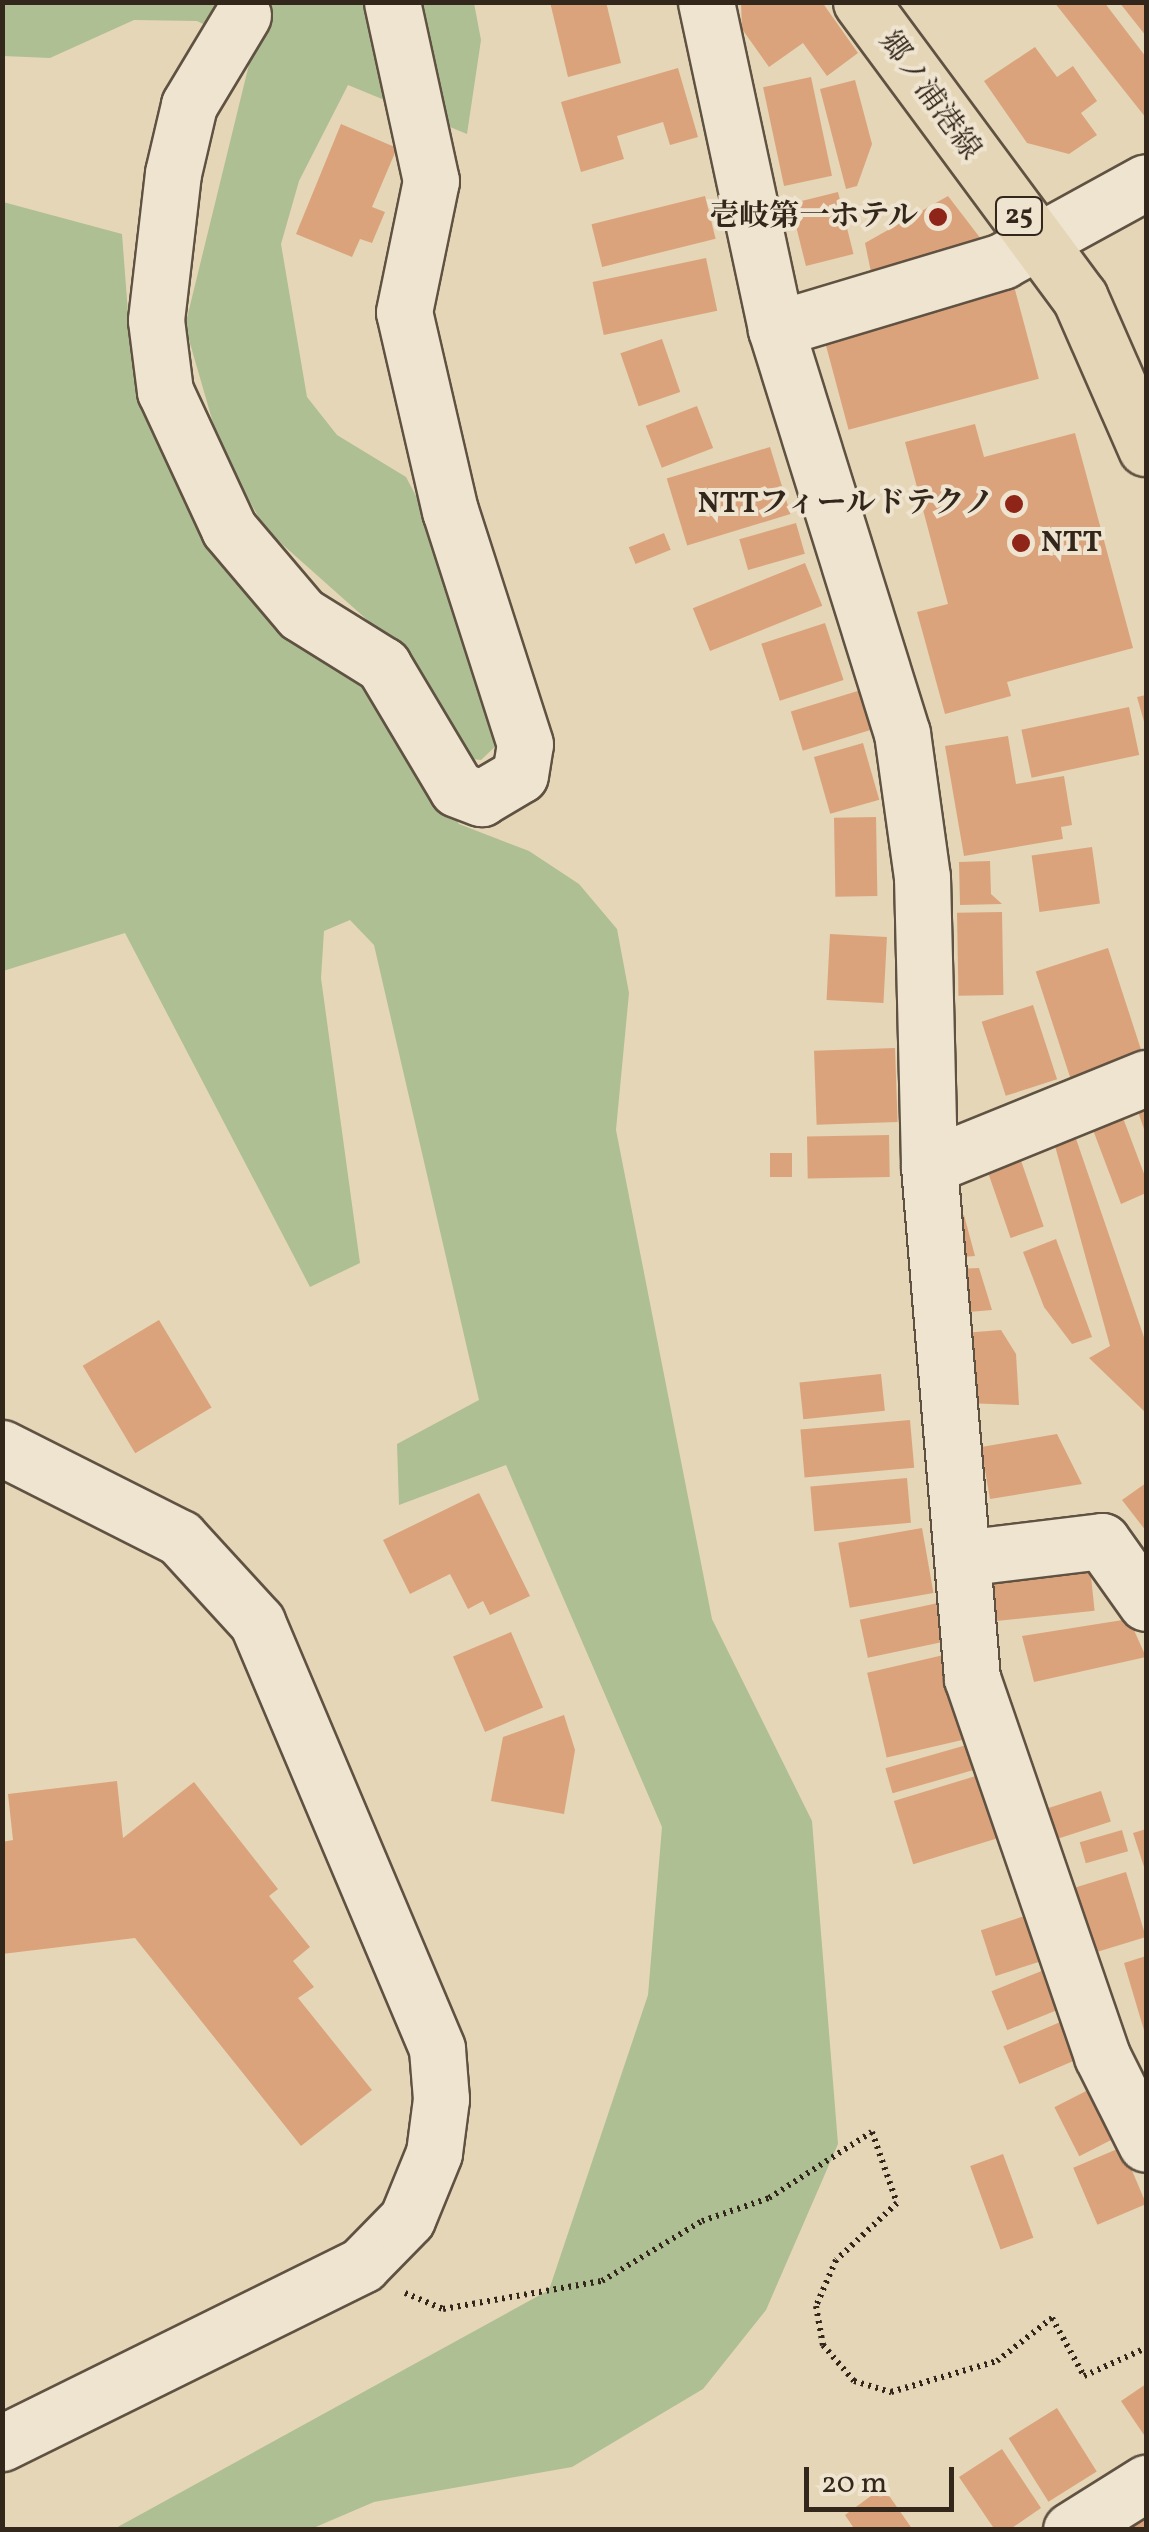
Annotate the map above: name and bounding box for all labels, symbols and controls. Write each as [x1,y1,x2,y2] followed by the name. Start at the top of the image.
[870,25,988,167] street label: 郷ノ浦港線
[994,193,1044,239] road number: 25
[708,199,918,235] place label: 壱岐第一ホテル
[927,206,949,228] marker: 壱岐第一ホテル
[693,486,994,522] place label: NTTフィールドテクノ
[1003,493,1025,515] marker: NTTフィールドテクノ
[1041,525,1102,561] place label: NTT
[1010,532,1032,554] marker: NTT
[809,2447,959,2509] scale bar
[821,2463,887,2505] text: 20 m

